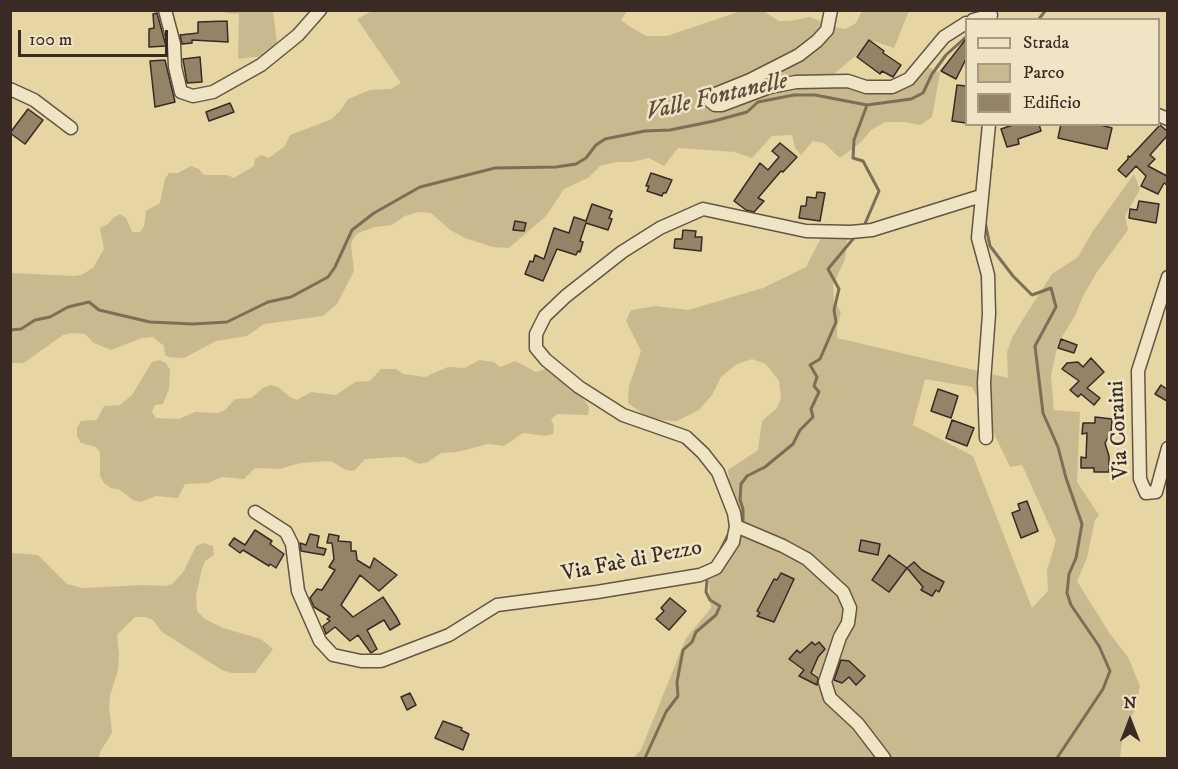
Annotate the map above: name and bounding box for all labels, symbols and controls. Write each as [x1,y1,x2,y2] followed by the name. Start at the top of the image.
[21,18,171,56] scale bar
[965,18,1160,126] legend
[29,29,72,51] text: 100 m
[1023,32,1069,54] text: Strada
[1023,62,1064,84] text: Parco
[643,68,791,128] water label: Valle Fontanelle
[1023,92,1081,114] text: Edificio
[1104,380,1136,480] street label: Via Coraini
[560,535,704,589] street label: Via Faè di Pezzo
[1100,691,1160,751] north arrow
[1123,693,1137,713] text: N

